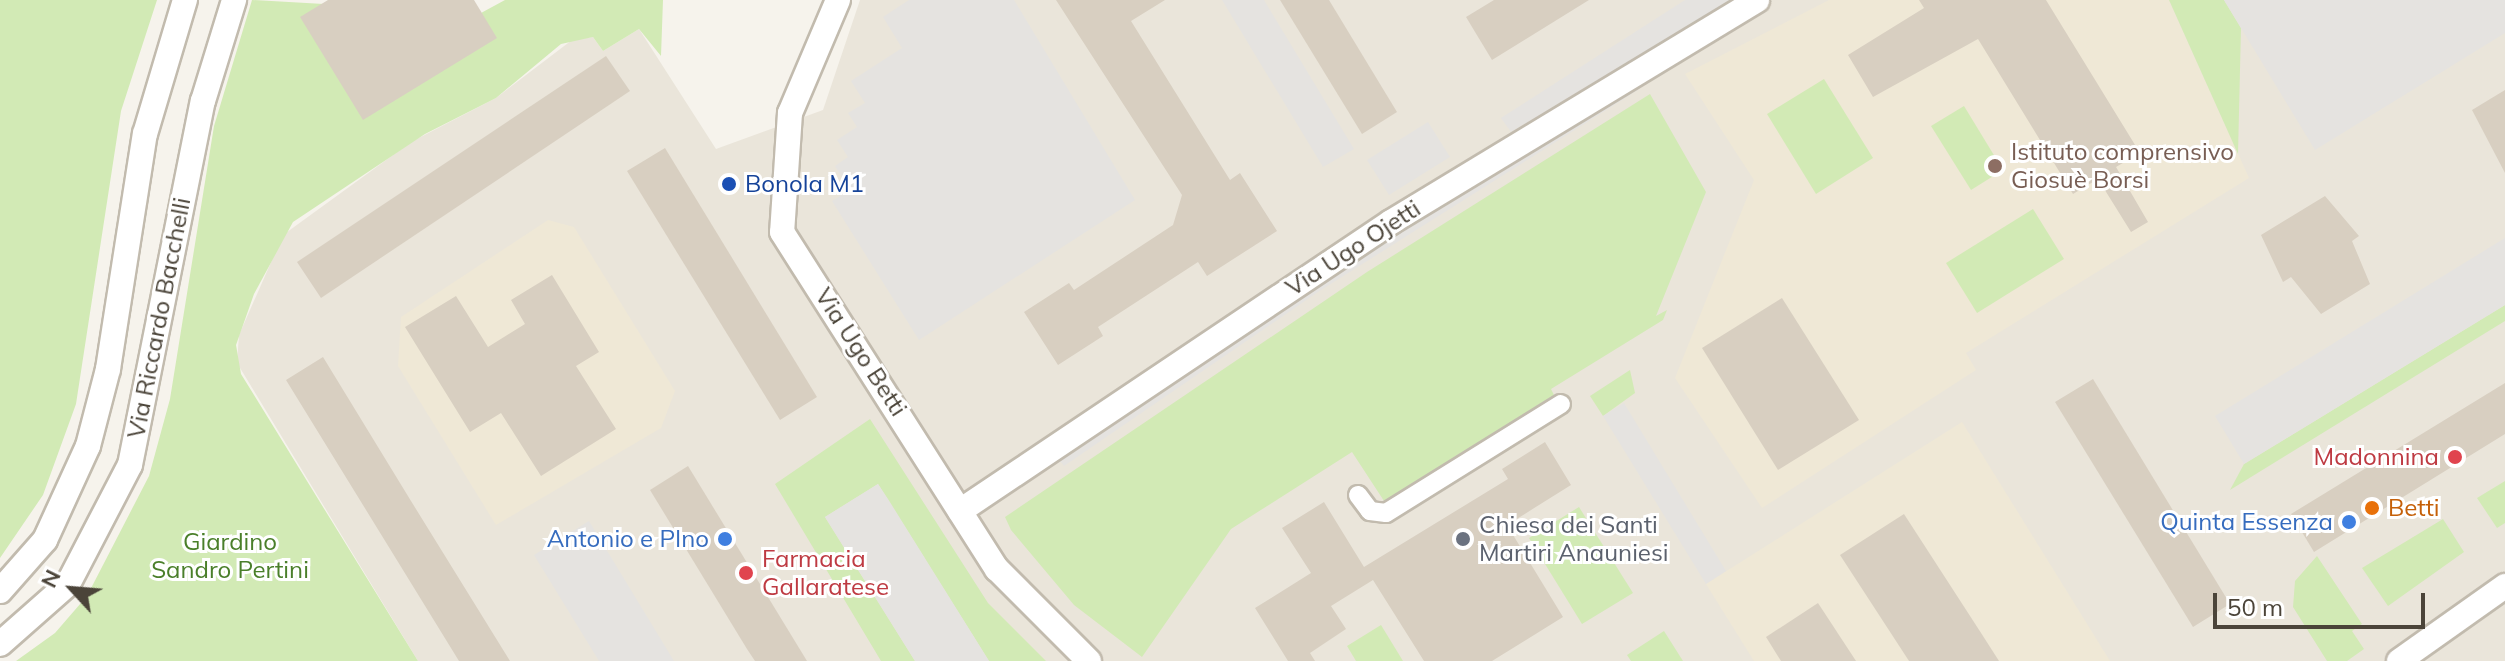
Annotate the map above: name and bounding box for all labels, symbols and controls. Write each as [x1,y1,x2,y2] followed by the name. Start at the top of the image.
[2011,138,2234,194] place label: Istituto comprensivo Giosuè Borsi
[1986,157,2004,175] marker: Istituto comprensivo Giosuè Borsi
[745,170,864,198] place label: Bonola M1
[720,175,738,193] marker: Bonola M1
[1280,194,1426,302] street label: Via Ugo Ojetti
[122,195,196,441] street label: Via Riccardo Bacchelli
[809,283,913,421] street label: Via Ugo Betti
[2314,443,2439,471] place label: Madonnina
[2446,448,2464,466] marker: Madonnina
[2388,494,2440,522] place label: Betti
[2363,499,2381,517] marker: Betti
[2160,508,2333,536] place label: Quinta Essenza
[1479,511,1669,567] place label: Chiesa dei Santi Martiri Anauniesi
[2340,513,2358,531] marker: Quinta Essenza
[547,525,709,553] place label: Antonio e PIno
[151,528,309,584] park label: Giardino Sandro Pertini
[716,530,734,548] marker: Antonio e PIno
[1454,530,1472,548] marker: Chiesa dei Santi Martiri Anauniesi
[762,545,889,601] place label: Farmacia Gallaratese
[32,549,112,629] north arrow
[737,564,755,582] marker: Farmacia Gallaratese
[34,565,67,592] text: N
[2217,577,2429,627] scale bar
[2227,592,2283,622] text: 50 m

